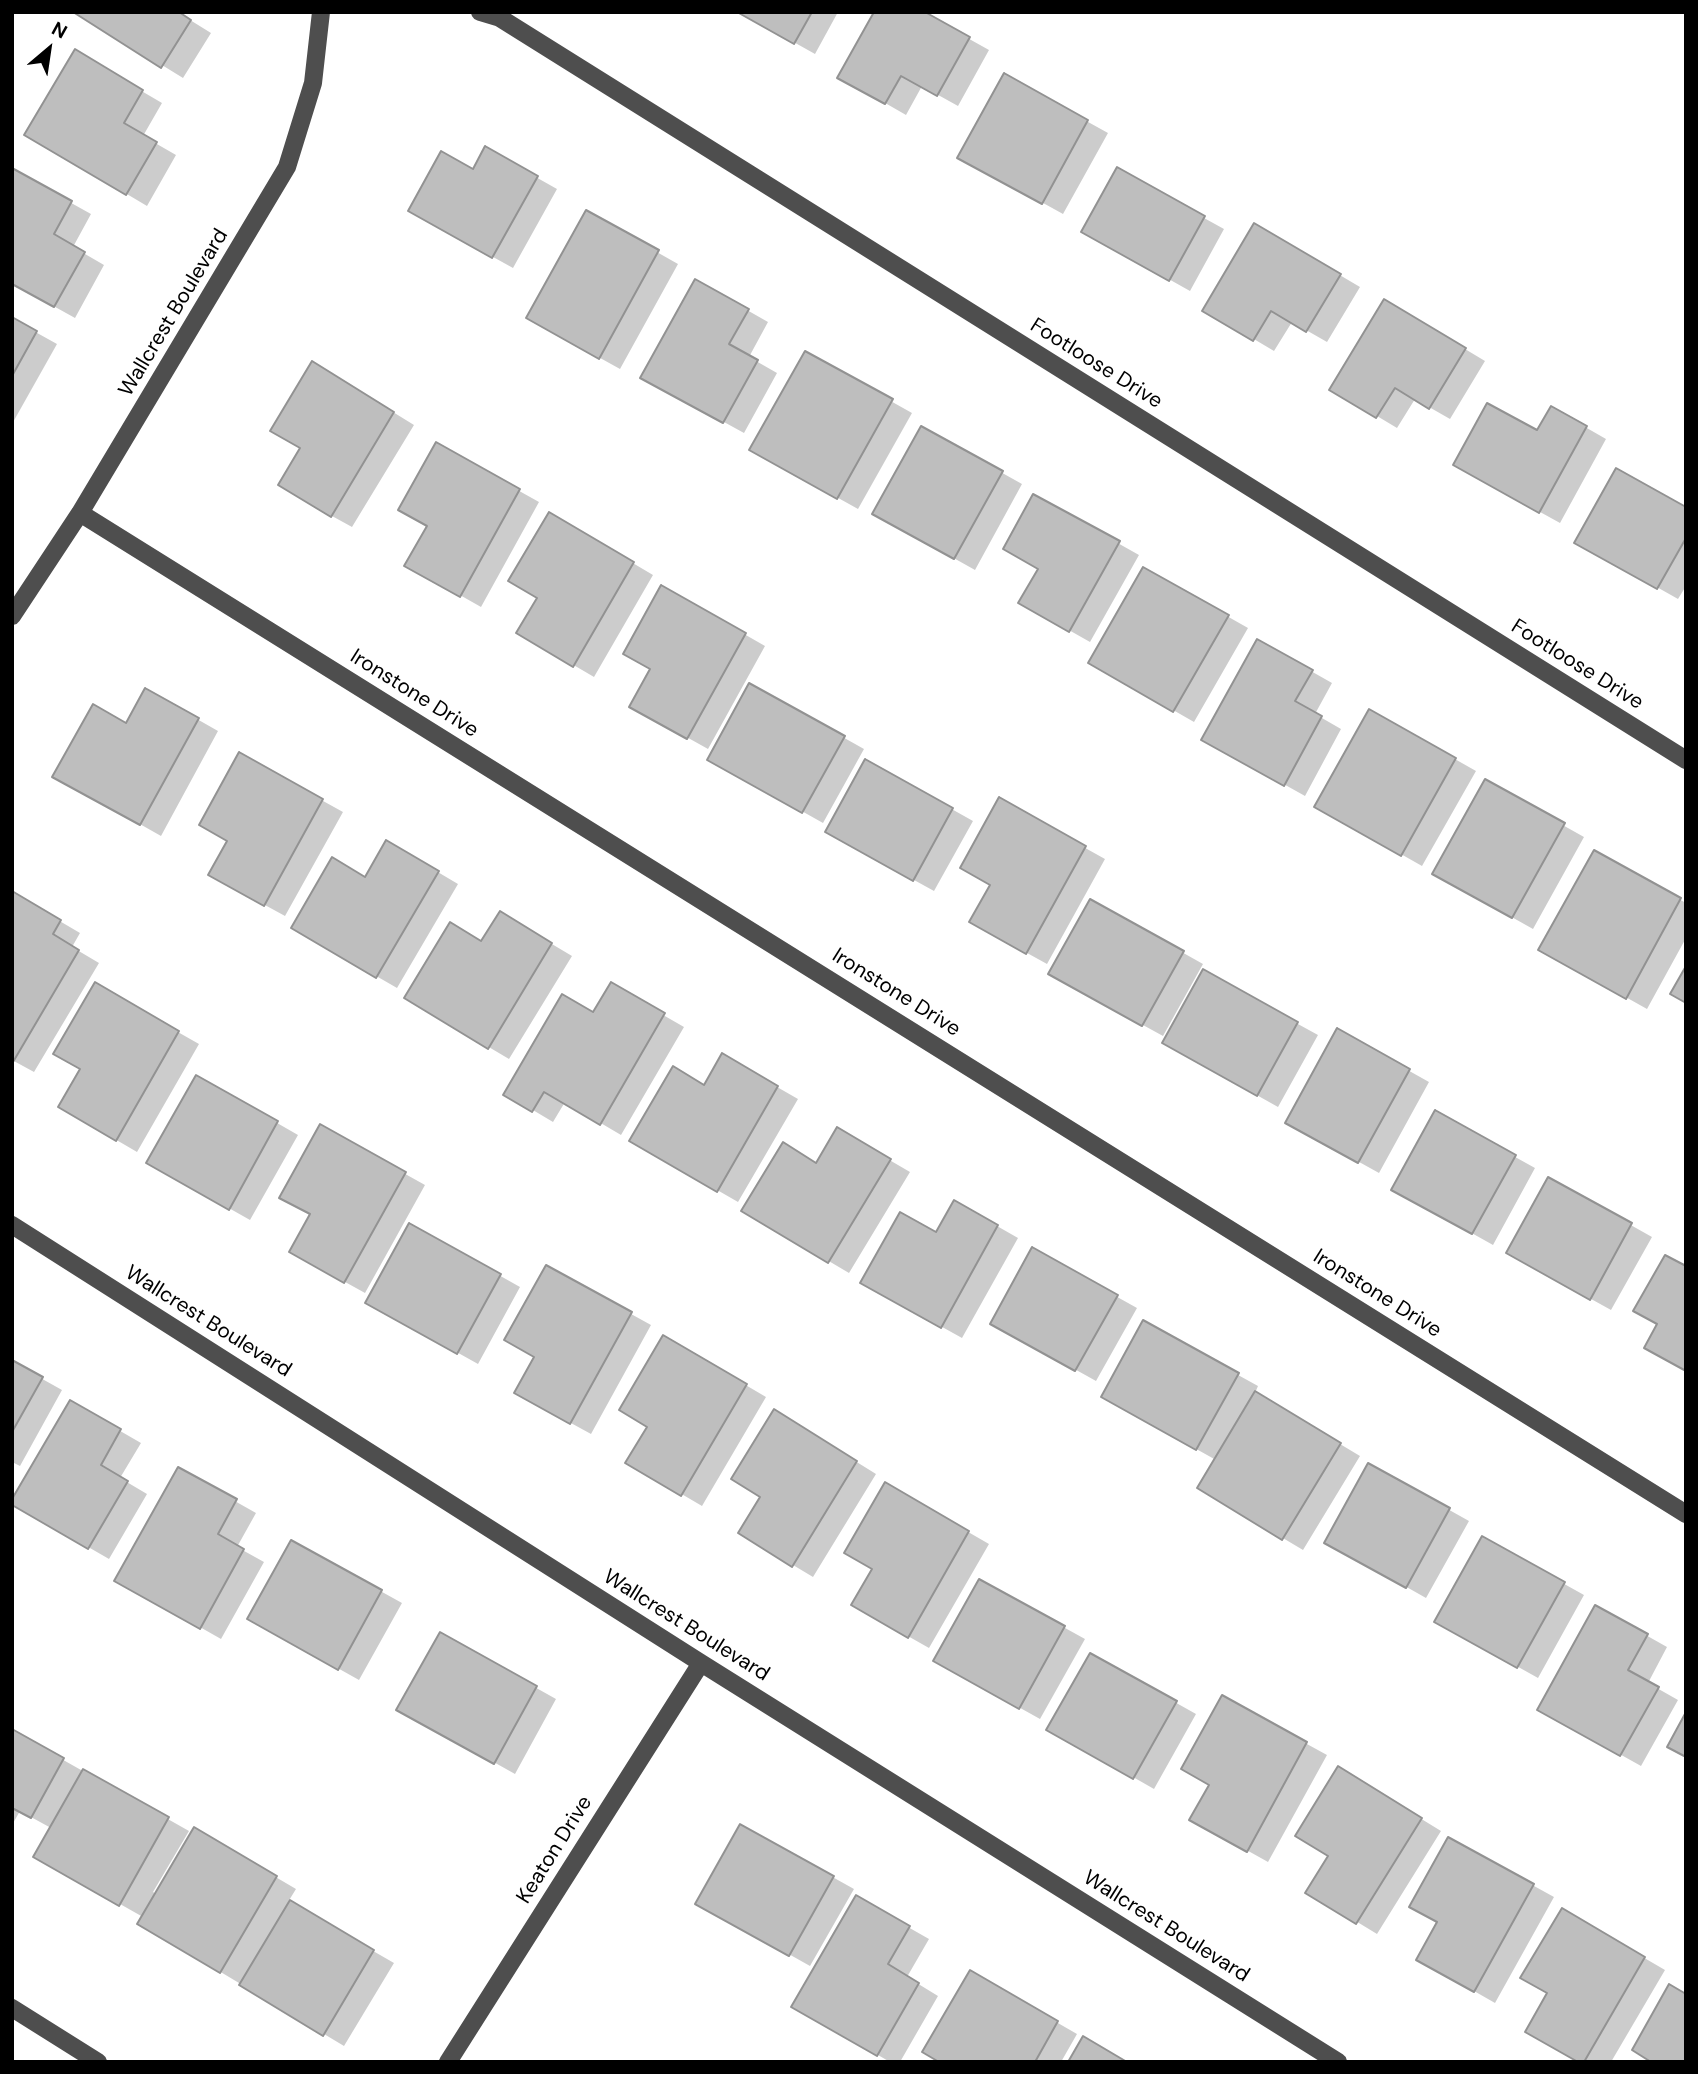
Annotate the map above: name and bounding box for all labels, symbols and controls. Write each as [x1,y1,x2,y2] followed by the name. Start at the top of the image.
[14,14,84,84] north arrow
[47,16,72,44] text: N
[114,225,234,401] street label: Wallcrest Boulevard
[1025,313,1167,415] street label: Footloose Drive
[1506,614,1648,716] street label: Footloose Drive
[345,644,483,744] street label: Ironstone Drive
[827,943,965,1043] street label: Ironstone Drive
[1308,1244,1446,1344] street label: Ironstone Drive
[120,1261,296,1383] street label: Wallcrest Boulevard
[598,1565,774,1687] street label: Wallcrest Boulevard
[512,1791,598,1909] street label: Keaton Drive
[1078,1866,1254,1988] street label: Wallcrest Boulevard

